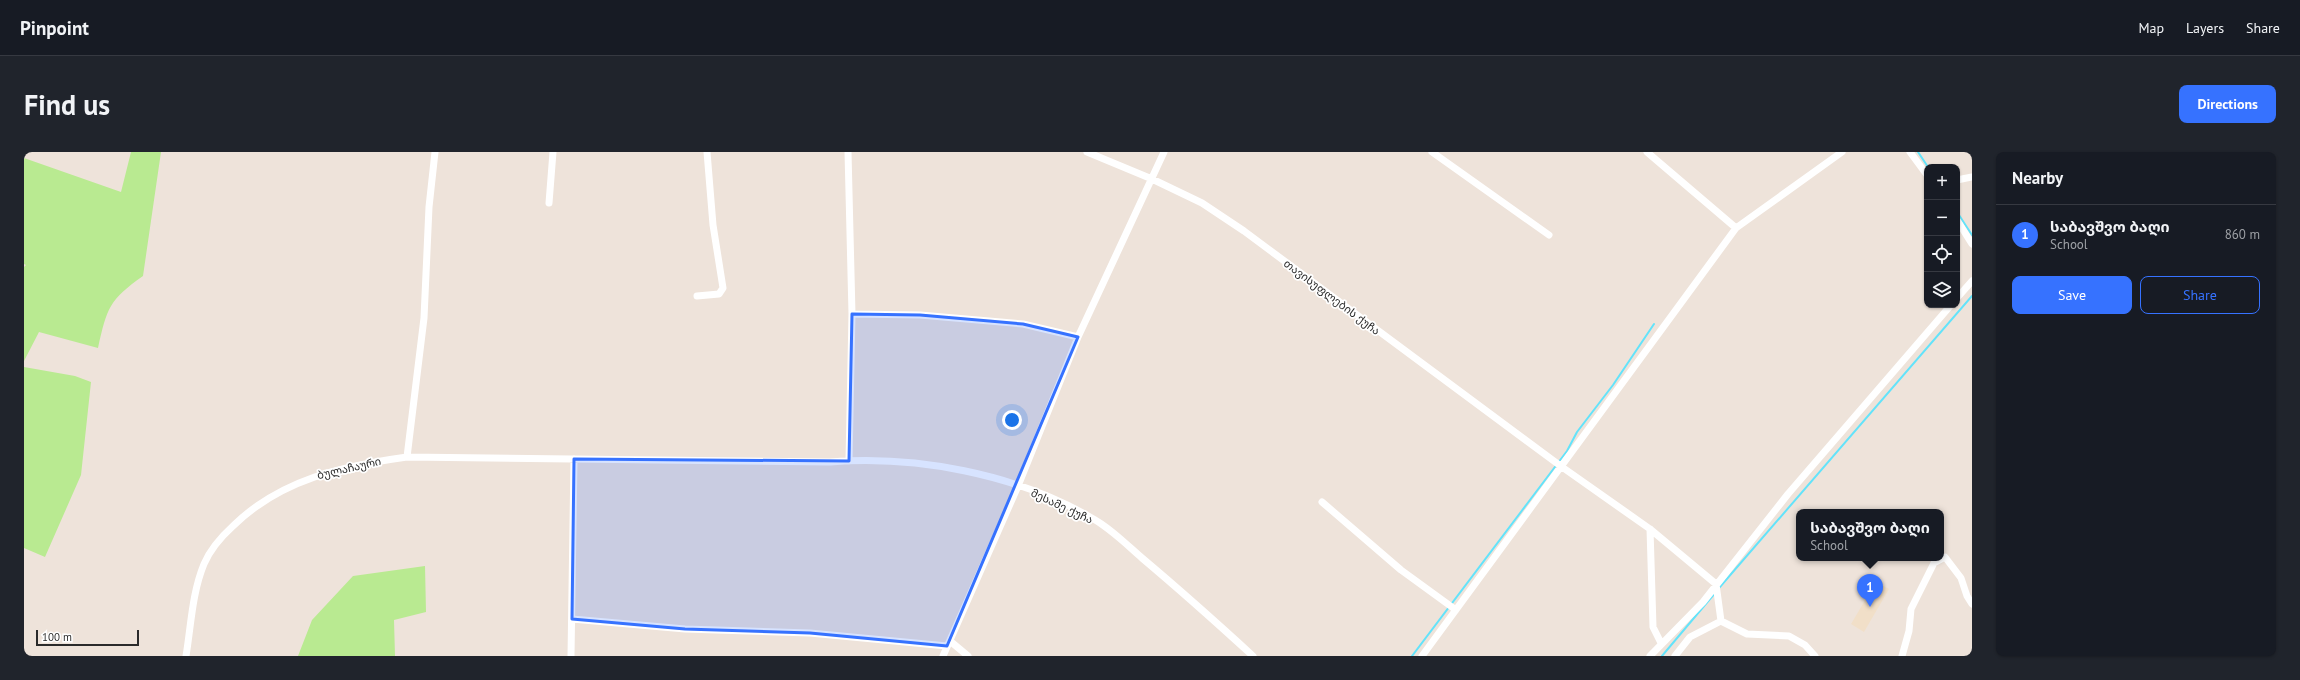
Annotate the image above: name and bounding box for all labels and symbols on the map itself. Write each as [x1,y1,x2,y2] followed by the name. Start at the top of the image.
[1281,256,1383,338] street label: თავისუფლების ქუჩა
[1002,410,1022,430] your location
[316,454,382,482] street label: ბულაჩაური
[1029,485,1095,527] street label: მესამე ქუჩა
[1857,574,1883,607] pin: 1
[36,628,139,647] scale bar

